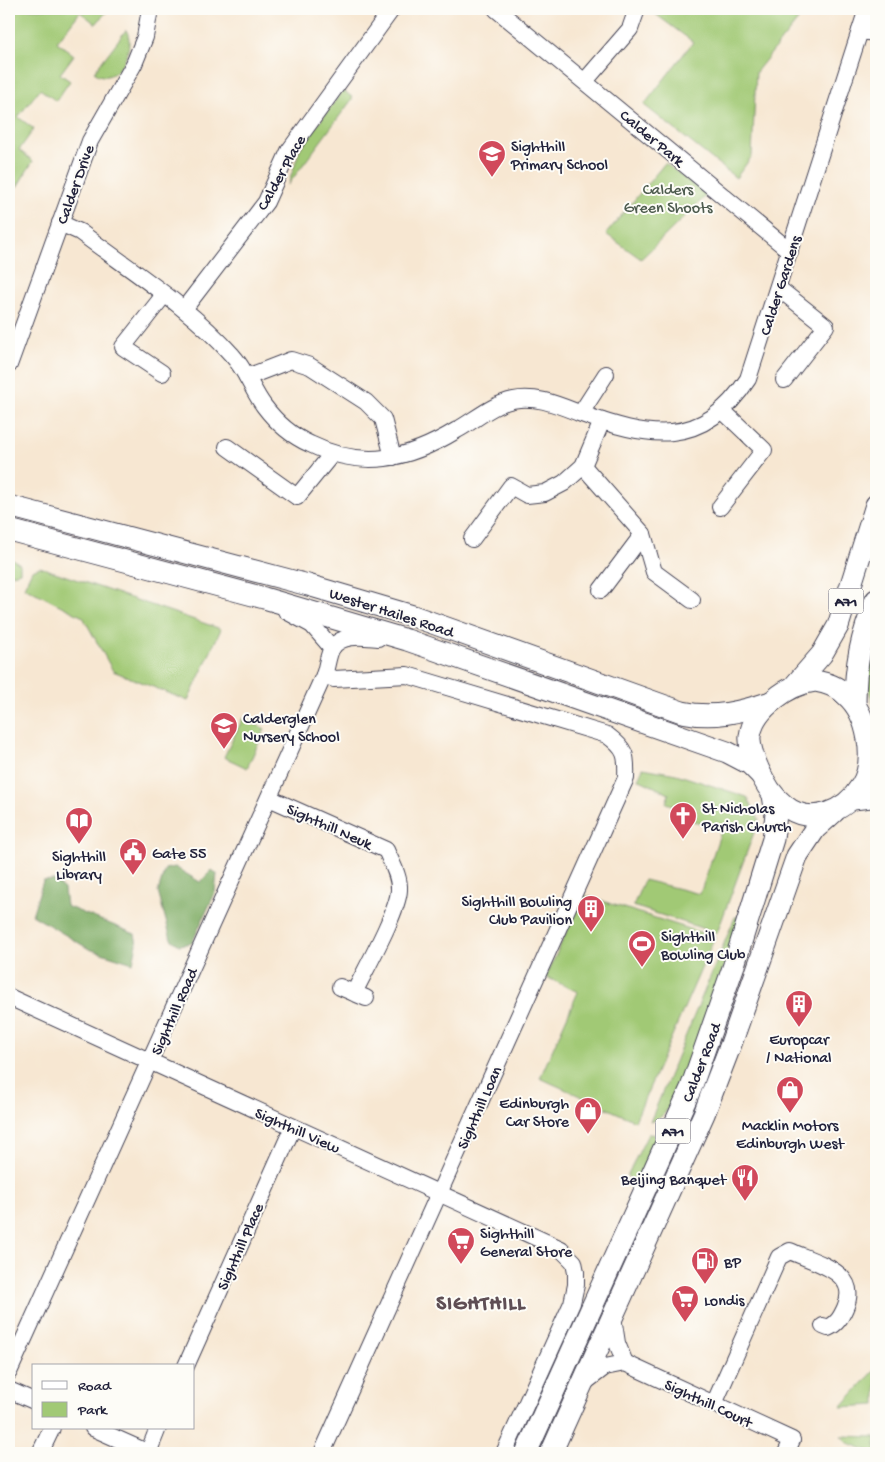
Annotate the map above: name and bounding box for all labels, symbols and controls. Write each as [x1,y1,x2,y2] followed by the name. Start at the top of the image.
[615,107,688,173] street label: Calder Park
[255,132,312,215] street label: Calder Place
[477,139,507,178] school or university icon: Sighthill Primary School
[510,139,608,176] place label: Sighthill Primary School
[54,142,101,227] street label: Calder Drive
[624,182,713,219] park label: Calders Green Shoots
[757,233,808,338] street label: Calder Gardens
[326,585,457,644] street label: Wester Hailes Road
[828,588,864,614] road number: A71
[209,711,239,750] school or university icon: Calderglen Nursery School
[243,711,340,748] place label: Calderglen Nursery School
[283,801,376,856] street label: Sighthill Neuk
[668,801,698,840] church icon: St Nicholas Parish Church
[701,801,792,838] place label: St Nicholas Parish Church
[64,806,94,845] library icon: Sighthill Library
[118,837,148,876] public building icon: Gate 55
[152,846,206,865] place label: Gate 55
[52,849,106,886] place label: Sighthill Library
[461,894,572,931] place label: Sighthill Bowling Club Pavilion
[576,894,606,933] building icon: Sighthill Bowling Club Pavilion
[627,929,657,968] sports icon: Sighthill Bowling Club
[660,929,746,966] place label: Sighthill Bowling Club
[149,965,204,1059] street label: Sighthill Road
[784,989,814,1028] building icon: Europcar / National
[680,1020,728,1105] street label: Calder Road
[766,1032,832,1069] place label: Europcar / National
[454,1064,508,1153] street label: Sighthill Loan
[775,1075,805,1114] shop icon: Macklin Motors Edinburgh West
[499,1096,570,1133] place label: Edinburgh Car Store
[573,1096,603,1135] shop icon: Edinburgh Car Store
[251,1105,343,1160] street label: Sighthill View
[656,1118,690,1144] road number: A71
[736,1118,845,1155] place label: Macklin Motors Edinburgh West
[730,1163,760,1202] restaurant icon: Beijing Banquet
[620,1172,727,1191] place label: Beijing Banquet
[215,1200,270,1294] street label: Sighthill Place
[446,1226,476,1265] supermarket icon: Sighthill General Store
[480,1226,573,1263] place label: Sighthill General Store
[690,1246,720,1285] fuel station icon: BP
[723,1255,741,1274] place label: BP
[670,1284,700,1323] supermarket icon: Londis
[436,1293,526,1318] district label: SIGHTHILL
[704,1293,746,1312] place label: Londis
[32,1364,195,1430] legend
[661,1377,756,1434] street label: Sighthill Court
[78,1378,112,1396] text: Road
[77,1402,108,1420] text: Park

